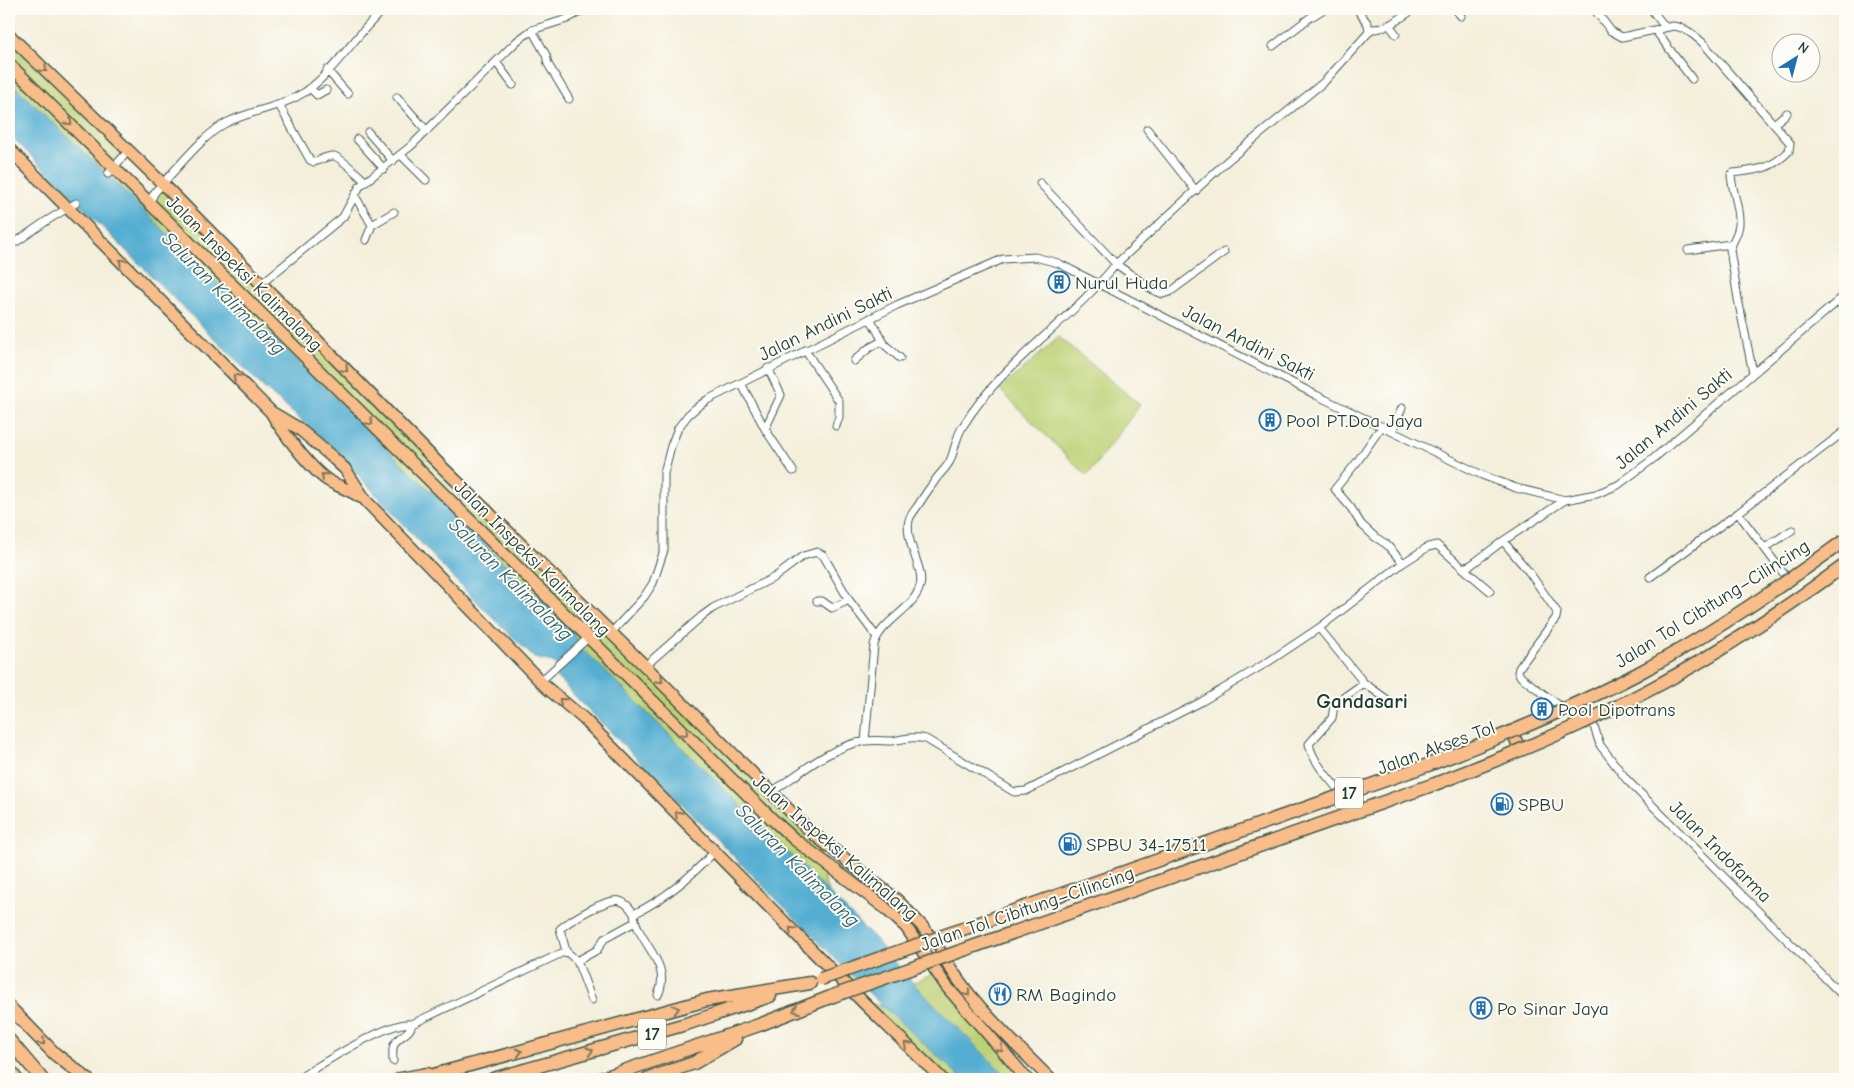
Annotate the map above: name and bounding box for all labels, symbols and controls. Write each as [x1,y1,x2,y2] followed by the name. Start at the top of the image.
[1772,32,1822,82] north arrow
[1795,38,1812,57] text: N
[38,63,47,72] one-way arrow
[63,117,72,126] one-way arrow
[162,191,327,356] street label: Jalan Inspeksi Kalimalang
[157,227,290,360] water label: Saluran Kalimalang
[119,259,128,268] one-way arrow
[1047,270,1071,294] building icon: Nurul Huda
[1075,272,1168,294] place label: Nurul Huda
[755,282,896,366] street label: Jalan Andini Sakti
[1179,300,1318,386] street label: Jalan Andini Sakti
[339,363,348,372] one-way arrow
[1611,364,1736,474] street label: Jalan Andini Sakti
[233,374,242,383] one-way arrow
[1258,408,1282,432] building icon: Pool PT.Doa Jaya
[1286,410,1423,432] place label: Pool PT.Doa Jaya
[365,416,374,425] one-way arrow
[321,473,330,482] one-way arrow
[450,476,615,641] street label: Jalan Inspeksi Kalimalang
[444,513,577,646] water label: Saluran Kalimalang
[1611,535,1814,673] street label: Jalan Tol Cibitung–Cilincing
[654,674,663,683] one-way arrow
[1316,689,1408,713] district label: Gandasari
[559,697,568,706] one-way arrow
[1530,697,1554,721] building icon: Pool Dipotrans
[1558,699,1676,721] place label: Pool Dipotrans
[1375,716,1498,779] street label: Jalan Akses Tol
[679,727,688,736] one-way arrow
[748,770,922,925] street label: Jalan Inspeksi Kalimalang
[1335,778,1363,808] road number: 17
[1490,792,1514,816] fuel station icon: SPBU
[1518,794,1564,816] place label: SPBU
[1665,796,1776,907] street label: Jalan Indofarma
[731,799,864,932] water label: Saluran Kalimalang
[675,811,684,820] one-way arrow
[1058,832,1082,856] fuel station icon: SPBU 34-17511
[1086,834,1207,856] place label: SPBU 34-17511
[918,862,1137,956] street label: Jalan Tol Cibitung–Cilincing
[789,927,798,936] one-way arrow
[988,982,1012,1006] restaurant icon: RM Bagindo
[1016,984,1116,1006] place label: RM Bagindo
[962,987,970,996] one-way arrow
[1469,996,1493,1020] building icon: Po Sinar Jaya
[1497,998,1609,1020] place label: Po Sinar Jaya
[671,1004,680,1015] one-way arrow
[792,1004,801,1014] one-way arrow
[638,1019,666,1050] road number: 17
[37,1036,46,1045] one-way arrow
[904,1042,913,1051] one-way arrow
[995,1044,1004,1053] one-way arrow
[585,1047,594,1057] one-way arrow
[514,1048,523,1058] one-way arrow

